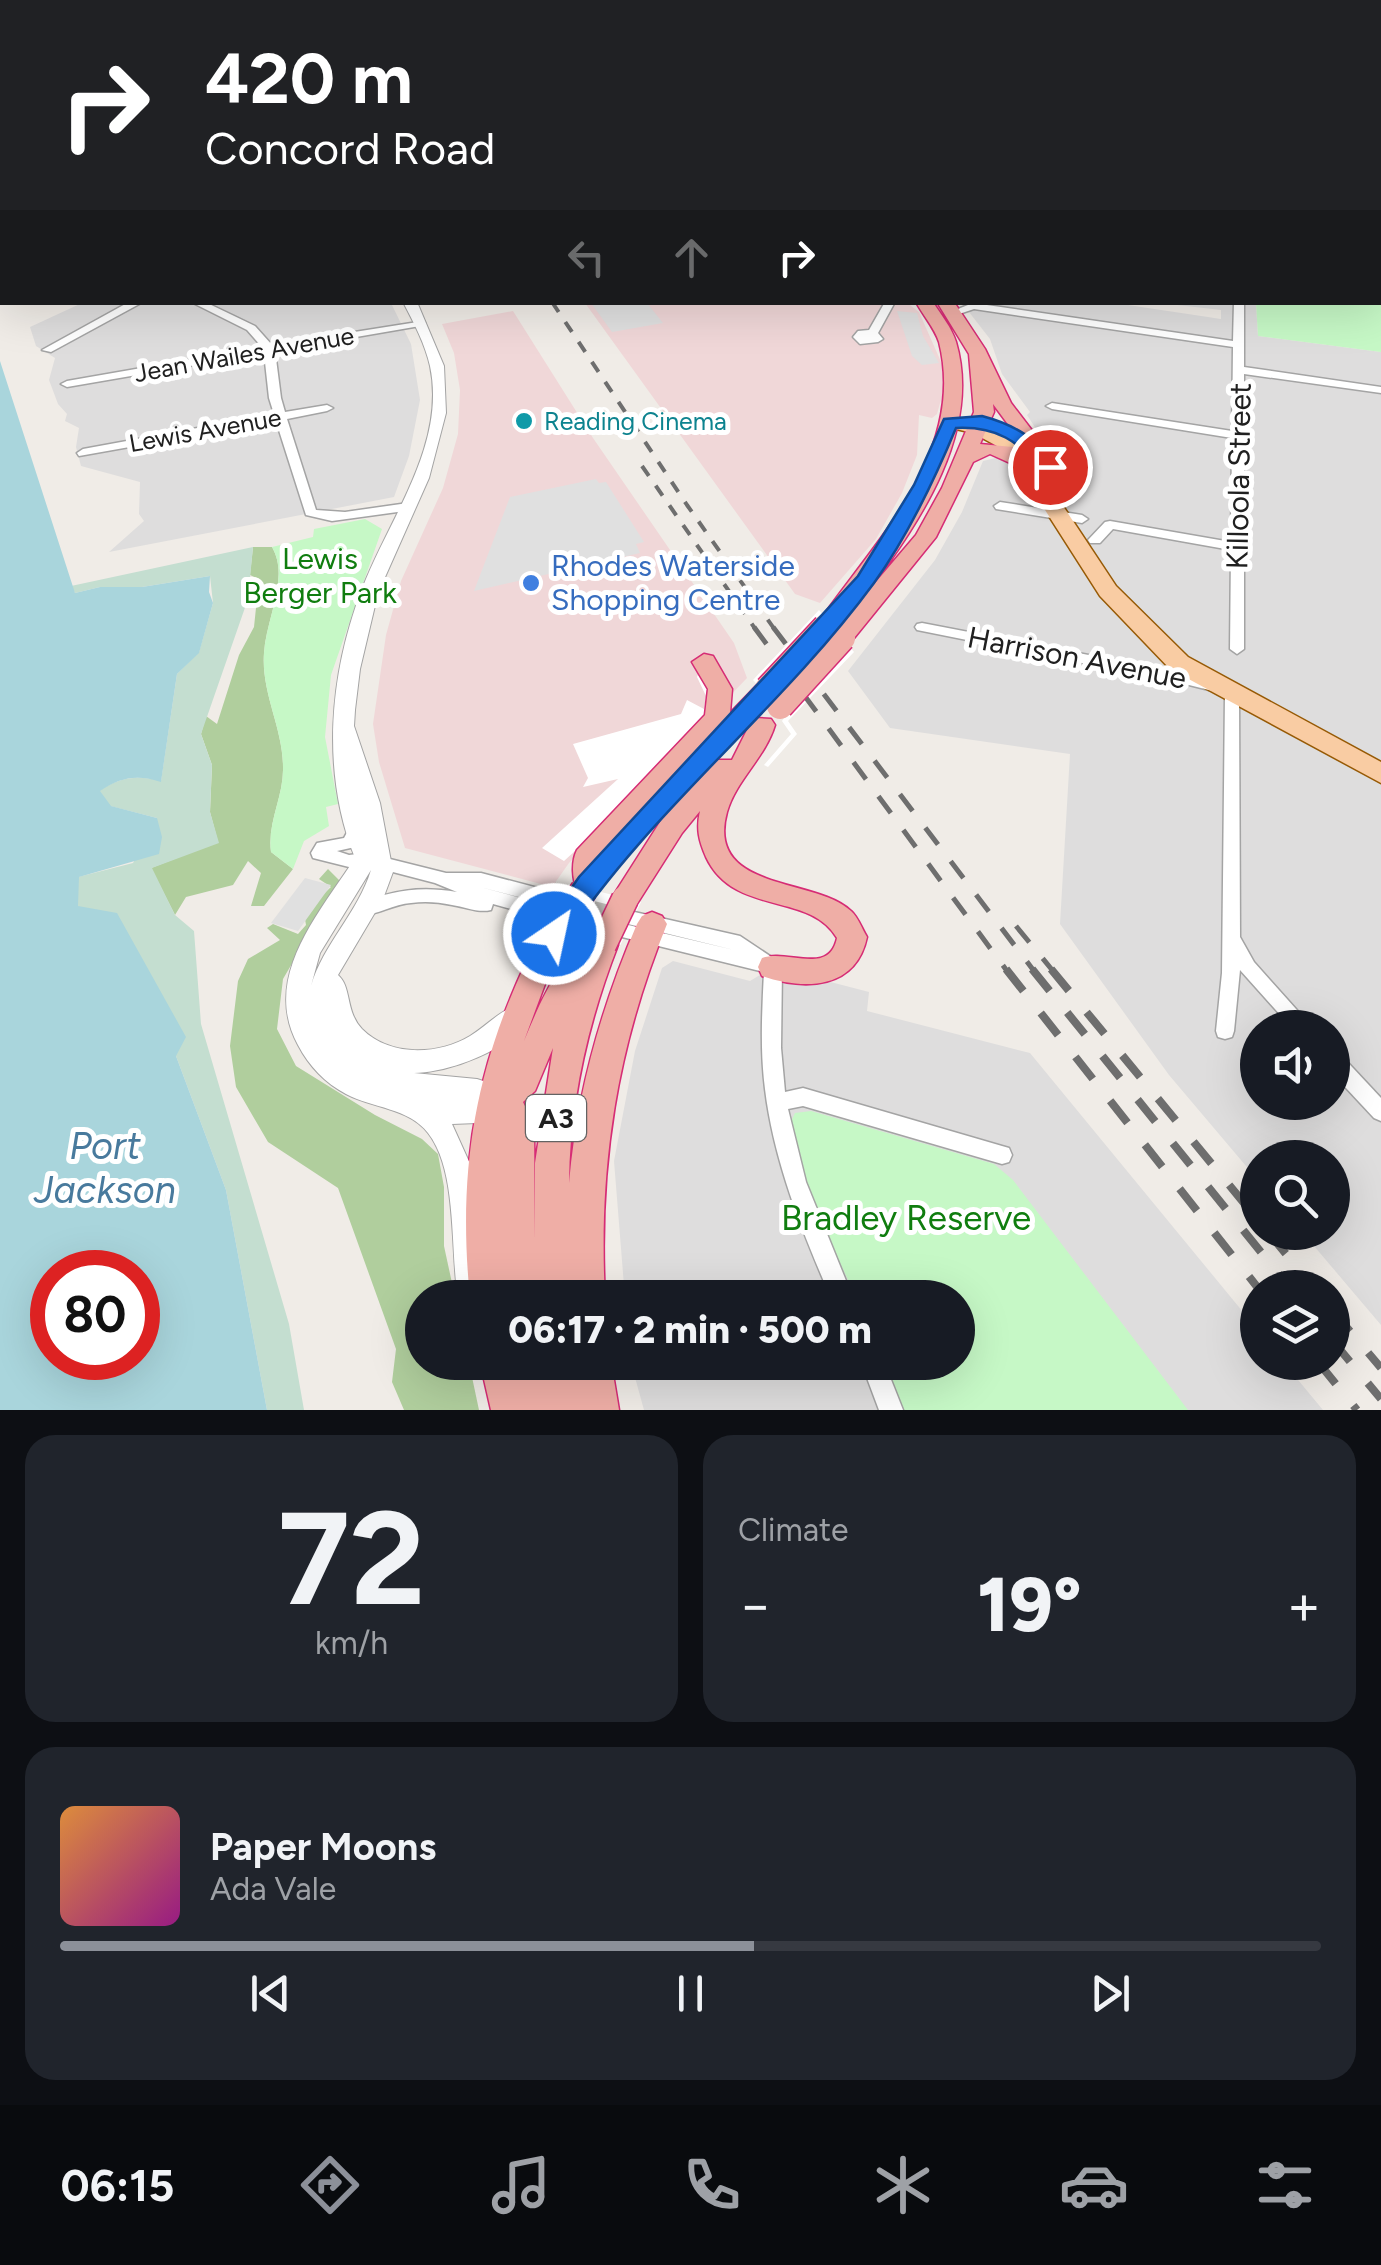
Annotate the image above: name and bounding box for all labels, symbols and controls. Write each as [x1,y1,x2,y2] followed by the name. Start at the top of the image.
[205,36,413,121] text: 420 m
[40,40,170,170] icon: right
[205,121,495,175] text: Concord Road
[559,230,614,285] icon: left
[664,230,719,285] icon: ahead
[769,230,824,285] icon: right
[132,320,356,388] street label: Jean Wailes Avenue
[1218,382,1259,570] street label: Killoola Street
[127,402,283,458] street label: Lewis Avenue
[544,406,727,436] place label: Reading Cinema
[513,410,535,432] marker: Reading Cinema
[1008,425,1093,510] pin
[1023,440,1078,495] icon: arrive
[243,540,397,611] park label: Lewis Berger Park
[551,547,795,618] place label: Rhodes Waterside Shopping Centre
[520,572,542,594] marker: Rhodes Waterside Shopping Centre
[965,618,1190,697] street label: Harrison Avenue
[502,882,606,986] position arrow
[1240,1010,1350,1380] map controls
[1240,1010,1350,1120] button: sound
[526,1095,586,1141] road number: A3
[33,1123,176,1213] water label: Port Jackson
[1240,1140,1350,1250] button: search
[781,1197,1031,1239] park label: Bradley Reserve
[30,1250,160,1380] speed limit sign: 80
[1240,1270,1350,1380] button: layers
[508,1307,872,1353] text: 06:17 · 2 min · 500 m
[278,1481,425,1637] text: 72
[738,1511,849,1549] text: Climate
[977,1560,1082,1650] text: 19°
[738,1572,772,1638] text: −
[1287,1572,1321,1638] text: +
[315,1624,388,1662] text: km/h
[210,1824,436,1870] text: Paper Moons
[210,1870,336,1908] text: Ada Vale
[243,1966,298,2021] icon: previous
[663,1966,718,2021] icon: pause
[1083,1966,1138,2021] icon: next
[295,2150,365,2220] icon: directions
[486,2150,556,2220] icon: music
[677,2150,747,2220] icon: phone
[868,2150,938,2220] icon: climate
[1059,2150,1129,2220] icon: car
[1250,2150,1320,2220] icon: filters
[61,2158,174,2212] text: 06:15

